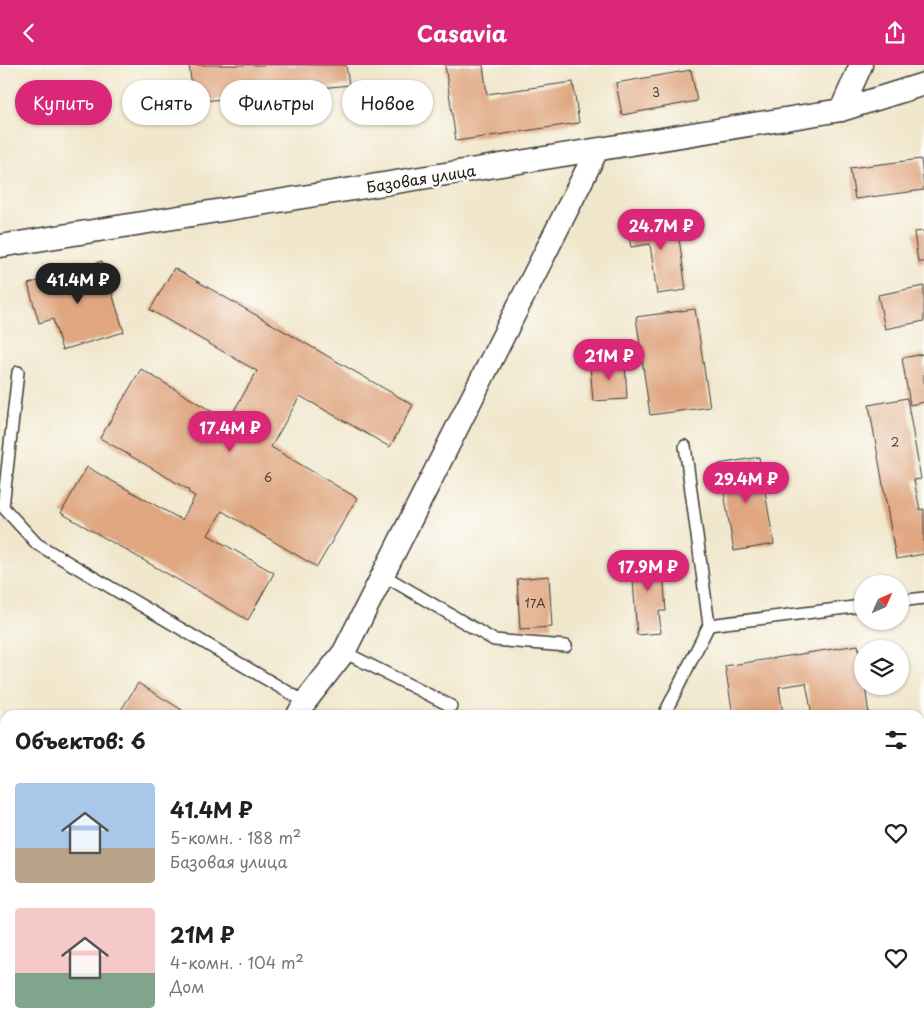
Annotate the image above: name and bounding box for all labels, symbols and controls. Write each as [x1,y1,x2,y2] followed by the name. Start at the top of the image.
[417,16,507,49] text: Casavia
[15,19,43,47] icon: back
[881,19,909,47] icon: share
[15,80,112,125] chip: Купить
[122,80,210,125] chip: Снять
[220,80,332,125] chip: Фильтры
[342,80,433,125] chip: Новое
[652,83,660,101] house number: 3
[365,158,478,198] street label: Базовая улица
[615,209,707,251] pin: 24.7M ₽
[629,213,693,237] text: 24.7M ₽
[32,263,124,305] pin: 41.4M ₽
[46,267,110,291] text: 41.4M ₽
[574,339,644,381] pin: 21M ₽
[584,343,634,367] text: 21M ₽
[184,411,276,453] pin: 17.4M ₽
[199,415,261,439] text: 17.4M ₽
[891,433,899,451] house number: 2
[700,461,792,504] pin: 29.4M ₽
[714,466,778,490] text: 29.4M ₽
[264,468,272,486] house number: 6
[602,549,694,592] pin: 17.9M ₽
[618,554,678,578] text: 17.9M ₽
[854,575,909,630] north arrow
[854,575,909,695] map controls
[525,594,545,612] house number: 17А
[854,640,909,695] button: layers
[15,724,146,756] text: Объектов: 6
[882,726,910,754] icon: filters
[170,793,253,825] text: 41.4M ₽
[55,803,115,863] icon: home
[882,819,910,847] icon: heart
[170,825,301,849] text: 5-комн. · 188 m²
[170,849,288,873] text: Базовая улица
[170,918,235,950] text: 21M ₽
[55,928,115,988] icon: home
[882,944,910,972] icon: heart
[170,950,304,974] text: 4-комн. · 104 m²
[170,974,204,998] text: Дом

